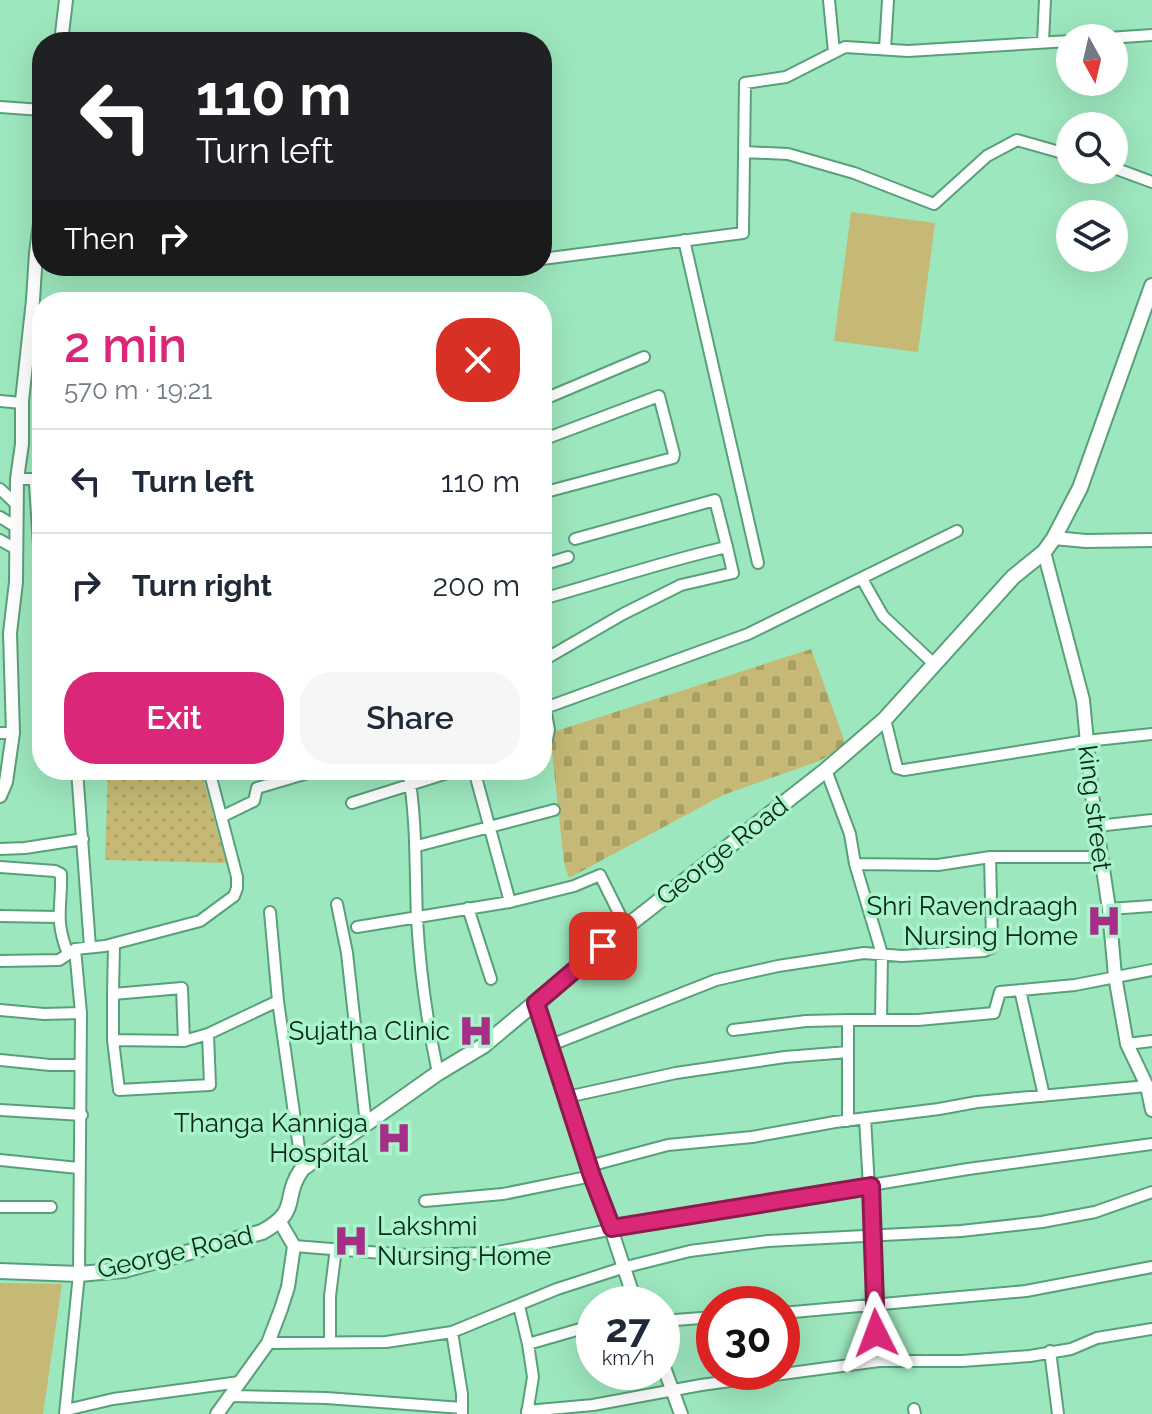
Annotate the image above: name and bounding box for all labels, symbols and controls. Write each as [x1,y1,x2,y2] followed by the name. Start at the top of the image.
[1056,24,1128,96] north arrow
[1056,24,1128,272] map controls
[196,62,351,128] text: 110 m
[64,64,168,168] icon: left
[1056,112,1128,184] button: search
[196,129,334,171] text: Turn left
[1056,200,1128,272] button: layers
[151,216,195,260] icon: right
[64,221,135,256] text: Then
[64,317,187,373] text: 2 min
[436,318,520,402] button: close
[64,375,212,405] text: 570 m · 19:21
[64,459,108,503] icon: left
[132,464,254,499] text: Turn left
[441,464,520,499] text: 110 m
[64,563,108,607] icon: right
[132,568,272,603] text: Turn right
[432,568,520,603] text: 200 m
[64,672,284,764] button: Exit
[300,672,520,764] button: Share
[1072,743,1118,873] street label: king street
[650,790,794,912] street label: George Road
[866,891,1078,951] place label: Shri Ravendraagh Nursing Home
[1085,902,1123,940] hospital icon: Shri Ravendraagh Nursing Home
[569,912,637,980] pin
[581,924,625,968] icon: arrive
[457,1012,495,1050] hospital icon: Sujatha Clinic
[289,1016,450,1046] place label: Sujatha Clinic
[174,1108,369,1168] place label: Thanga Kanniga Hospital
[375,1119,413,1157] hospital icon: Thanga Kanniga Hospital
[377,1211,551,1271] place label: Lakshmi Nursing Home
[94,1220,256,1284] street label: George Road
[332,1222,370,1260] hospital icon: Lakshmi Nursing Home
[696,1286,800,1390] speed limit sign: 30
[834,1291,918,1375] position arrow
[605,1304,650,1351] text: 27
[602,1346,654,1370] text: km/h

